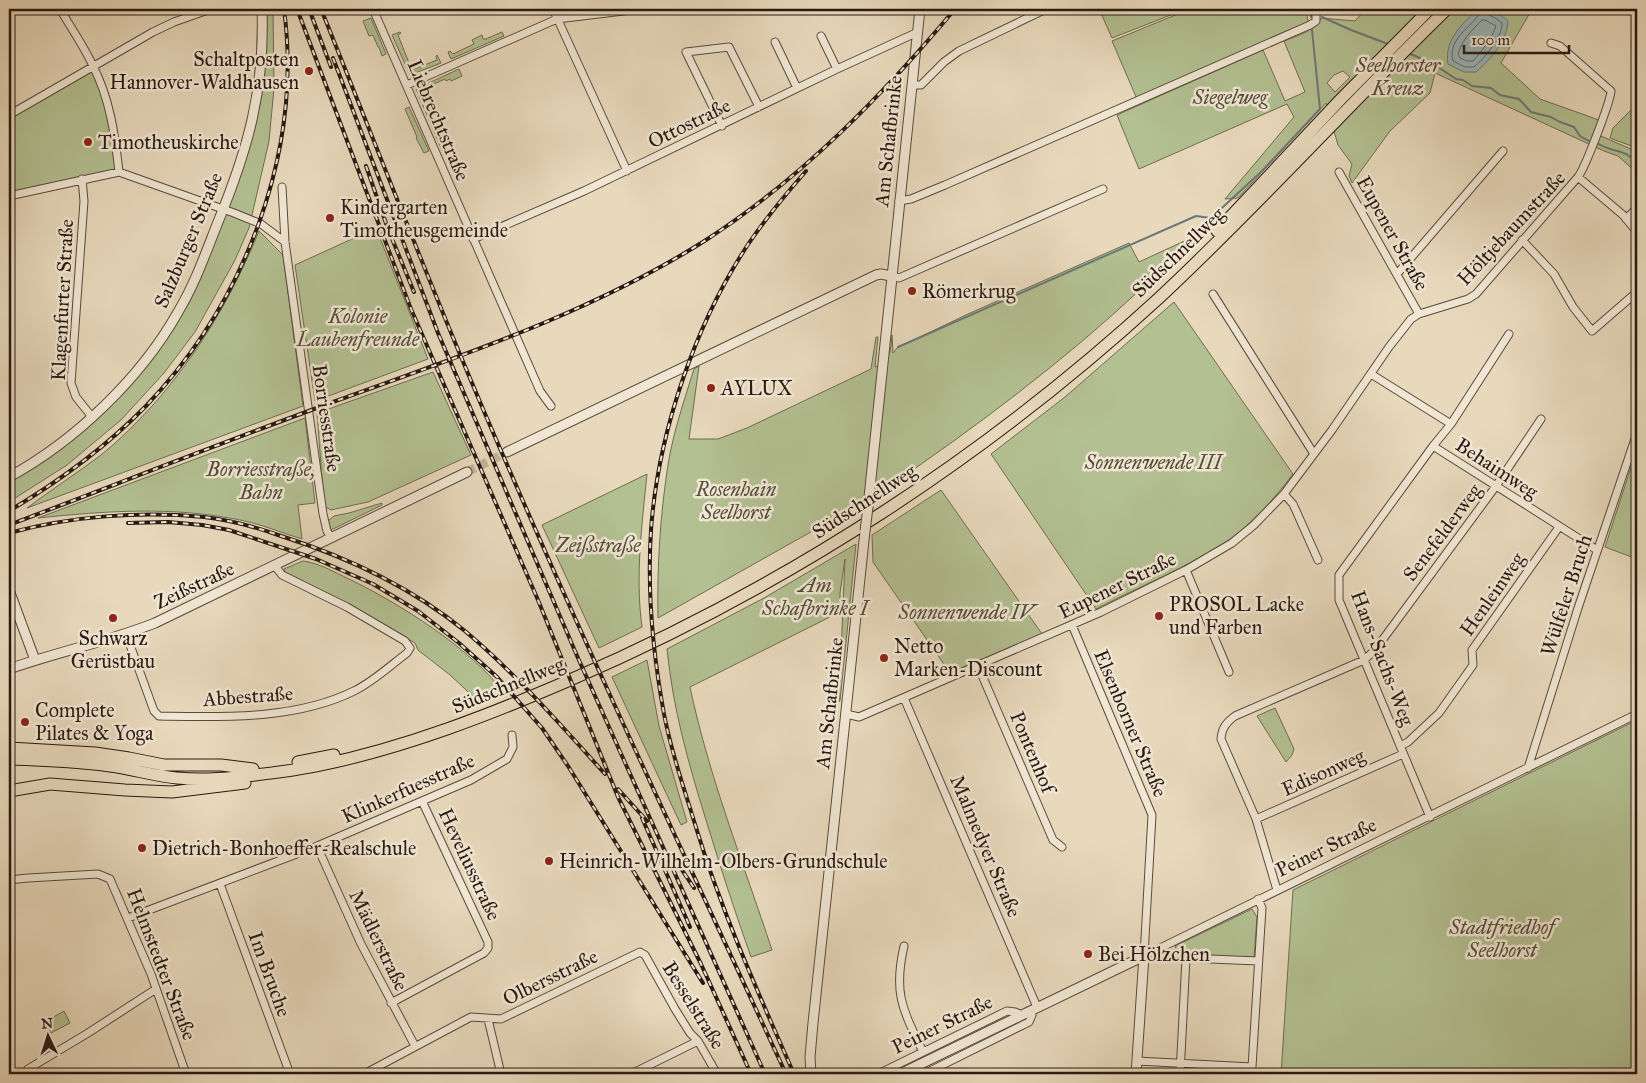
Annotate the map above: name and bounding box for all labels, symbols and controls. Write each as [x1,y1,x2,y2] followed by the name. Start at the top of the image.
[1464,22,1568,54] scale bar
[1471,31,1511,49] text: 100 m
[110,47,299,94] place label: Schaltposten Hannover-Waldhausen
[1355,53,1442,100] park label: Seelhorster Kreuz
[403,56,475,184] street label: Liebrechtstraße
[303,65,315,77] marker: Schaltposten Hannover-Waldhausen
[869,74,907,209] street label: Am Schafbrinke
[1192,85,1269,109] park label: Siegelweg
[644,93,734,153] street label: Ottostraße
[98,130,239,154] place label: Timotheuskirche
[82,136,94,148] marker: Timotheuskirche
[1452,166,1570,290] street label: Höltjebaumstraße
[149,169,228,312] street label: Salzburger Straße
[1352,171,1434,295] street label: Eupener Straße
[340,195,508,243] place label: Kindergarten Timotheusgemeinde
[1127,201,1230,303] street label: Südschnellweg
[324,212,336,224] marker: Kindergarten Timotheusgemeinde
[46,219,79,382] street label: Klagenfurter Straße
[922,279,1016,304] place label: Römerkrug
[906,285,918,297] marker: Römerkrug
[296,304,420,351] park label: Kolonie Laubenfreunde
[308,363,346,473] street label: Borriesstraße
[720,376,793,400] place label: AYLUX
[705,382,717,394] marker: AYLUX
[1451,432,1543,505] street label: Behaimweg
[1084,450,1224,474] park label: Sonnenwende III
[206,457,315,504] park label: Borriesstraße, Bahn
[807,458,922,544] street label: Südschnellweg
[695,477,777,524] park label: Rosenhain Seelhorst
[1398,478,1488,586] street label: Senefelderweg
[1535,531,1597,659] street label: Wülfeler Bruch
[554,533,641,557] park label: Zeißstraße
[1054,546,1180,624] street label: Eupener Straße
[1454,547,1531,641] street label: Henleinweg
[150,556,238,614] street label: Zeißstraße
[761,573,871,620] park label: Am Schafbrinke I
[1345,587,1420,730] street label: Hans-Sachs-Weg
[1169,592,1304,639] place label: PROSOL Lacke und Farben
[897,600,1039,624] park label: Sonnenwende IV
[1153,610,1165,622] marker: PROSOL Lacke und Farben
[107,612,119,624] marker: Schwarz Gerüstbau
[71,626,156,673] place label: Schwarz Gerüstbau
[894,634,1043,681] place label: Netto Marken-Discount
[810,636,848,771] street label: Am Schafbrinke
[1089,646,1173,800] street label: Elsenborner Straße
[448,651,569,719] street label: Südschnellweg
[878,652,890,664] marker: Netto Marken-Discount
[201,681,294,711] street label: Abbestraße
[35,698,154,746] place label: Complete Pilates & Yoga
[1005,708,1062,799] street label: Pontenhof
[19,716,31,728] marker: Complete Pilates & Yoga
[1278,743,1369,802] street label: Edisonweg
[338,748,478,828] street label: Klinkerfuesstraße
[945,771,1027,921] street label: Malmedyer Straße
[434,804,506,924] street label: Heveliusstraße
[1272,812,1380,882] street label: Peiner Straße
[152,836,416,860] place label: Dietrich-Bonhoeffer-Realschule
[136,842,148,854] marker: Dietrich-Bonhoeffer-Realschule
[559,849,888,873] place label: Heinrich-Wilhelm-Olbers-Grundschule
[543,855,555,867] marker: Heinrich-Wilhelm-Olbers-Grundschule
[122,885,202,1043] street label: Helmstedter Straße
[344,886,414,994] street label: Mädlerstraße
[1448,915,1560,962] park label: Stadtfriedhof Seelhorst
[244,928,296,1020] street label: Im Bruche
[1098,942,1210,966] place label: Bei Hölzchen
[499,944,601,1010] street label: Olbersstraße
[1082,948,1094,960] marker: Bei Hölzchen
[658,957,730,1053] street label: Besselstraße
[888,989,996,1059] street label: Peiner Straße
[22,1010,72,1060] north arrow
[41,1015,54,1032] text: N

